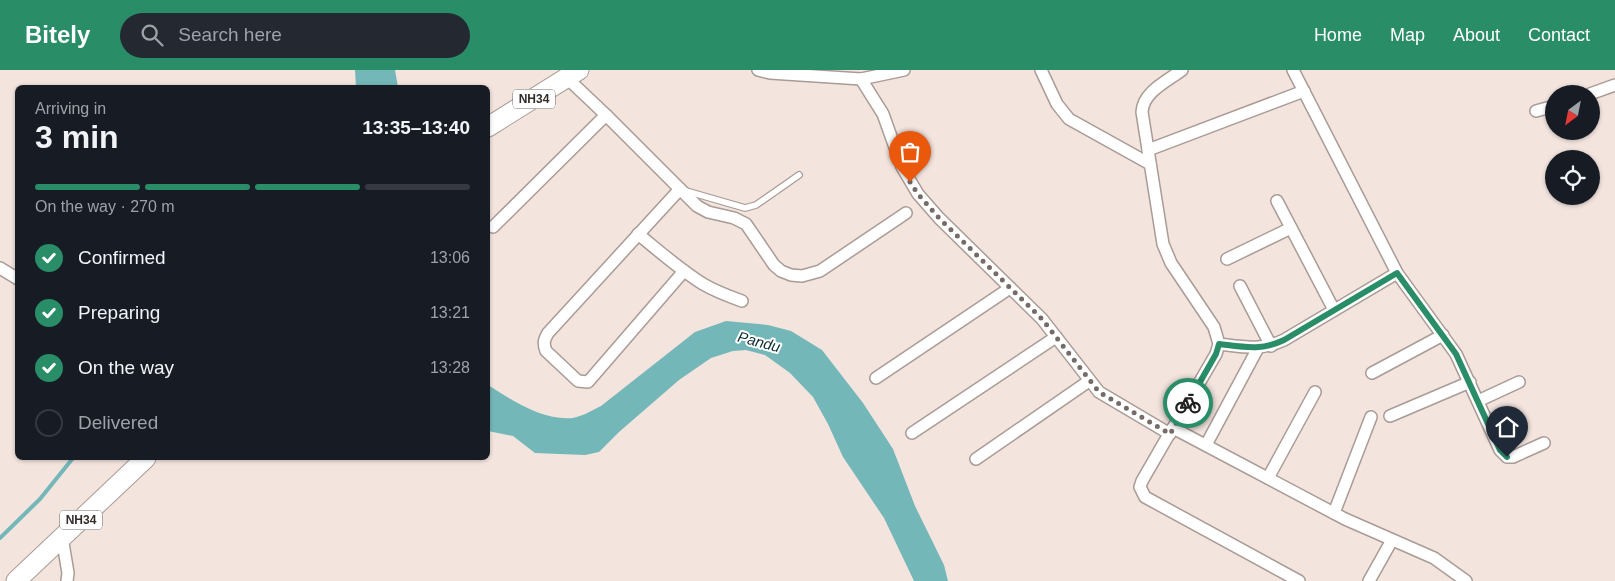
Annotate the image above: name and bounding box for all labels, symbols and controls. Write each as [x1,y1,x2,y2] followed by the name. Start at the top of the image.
[120,13,470,58] search box
[25,21,90,48] text: Bitely
[138,21,166,49] icon: search
[178,24,282,45] text: Search here
[1314,25,1362,45] text: Home
[1390,25,1425,45] text: Map
[1453,25,1500,45] text: About
[1528,25,1590,45] text: Contact
[1545,85,1600,140] north arrow
[1545,85,1600,205] map controls
[513,90,555,108] road number: NH34
[35,100,106,117] text: Arriving in
[362,117,470,138] text: 13:35–13:40
[35,119,119,155] text: 3 min
[889,131,931,182] pin
[896,138,924,166] icon: bag
[1545,150,1600,205] button: locate
[35,198,175,215] text: On the way · 270 m
[35,244,63,272] icon: check
[78,247,166,268] text: Confirmed
[430,249,470,266] text: 13:06
[35,299,63,327] icon: check
[78,302,160,323] text: Preparing
[430,304,470,321] text: 13:21
[736,328,783,356] water label: Pandu
[35,354,63,382] icon: check
[78,357,174,378] text: On the way
[430,359,470,376] text: 13:28
[1163,378,1213,428] courier
[1174,389,1202,417] icon: bike
[1486,406,1528,457] pin
[78,412,158,433] text: Delivered
[1493,413,1521,441] icon: home
[60,510,102,530] road number: NH34

